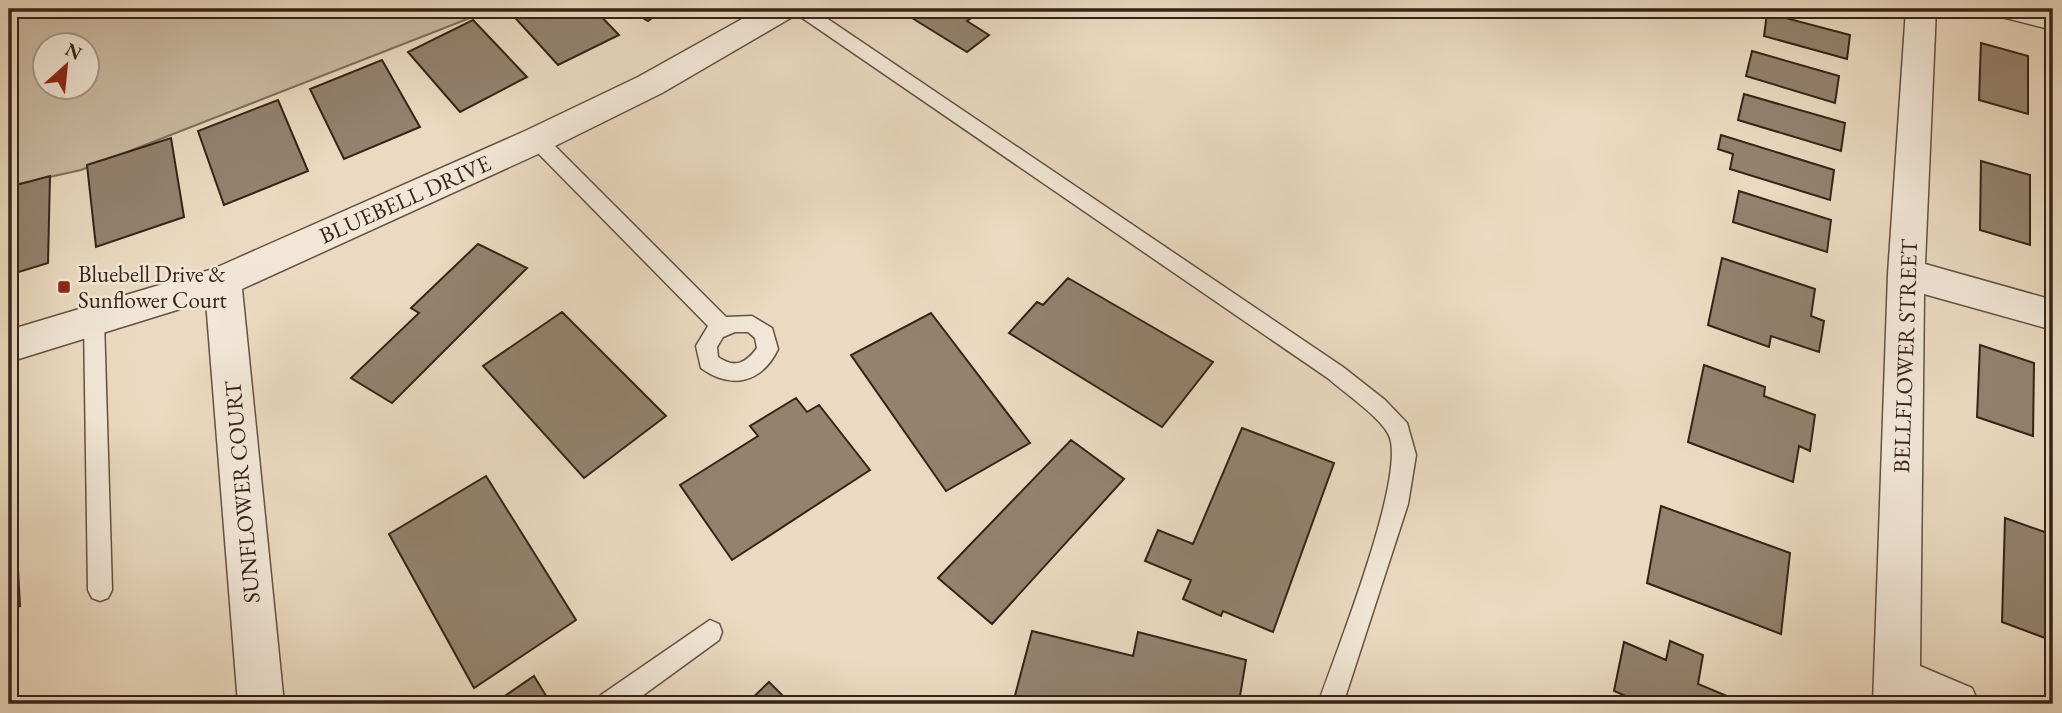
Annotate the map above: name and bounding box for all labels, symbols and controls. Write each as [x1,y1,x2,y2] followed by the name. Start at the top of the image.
[32,32,102,102] north arrow
[61,37,87,66] text: N
[314,148,496,250] street label: BLUEBELL DRIVE
[1886,238,1924,474] street label: BELLFLOWER STREET
[78,259,228,315] place label: Bluebell Drive & Sunflower Court
[56,279,72,295] marker: Bluebell Drive & Sunflower Court
[217,379,267,605] street label: SUNFLOWER COURT

